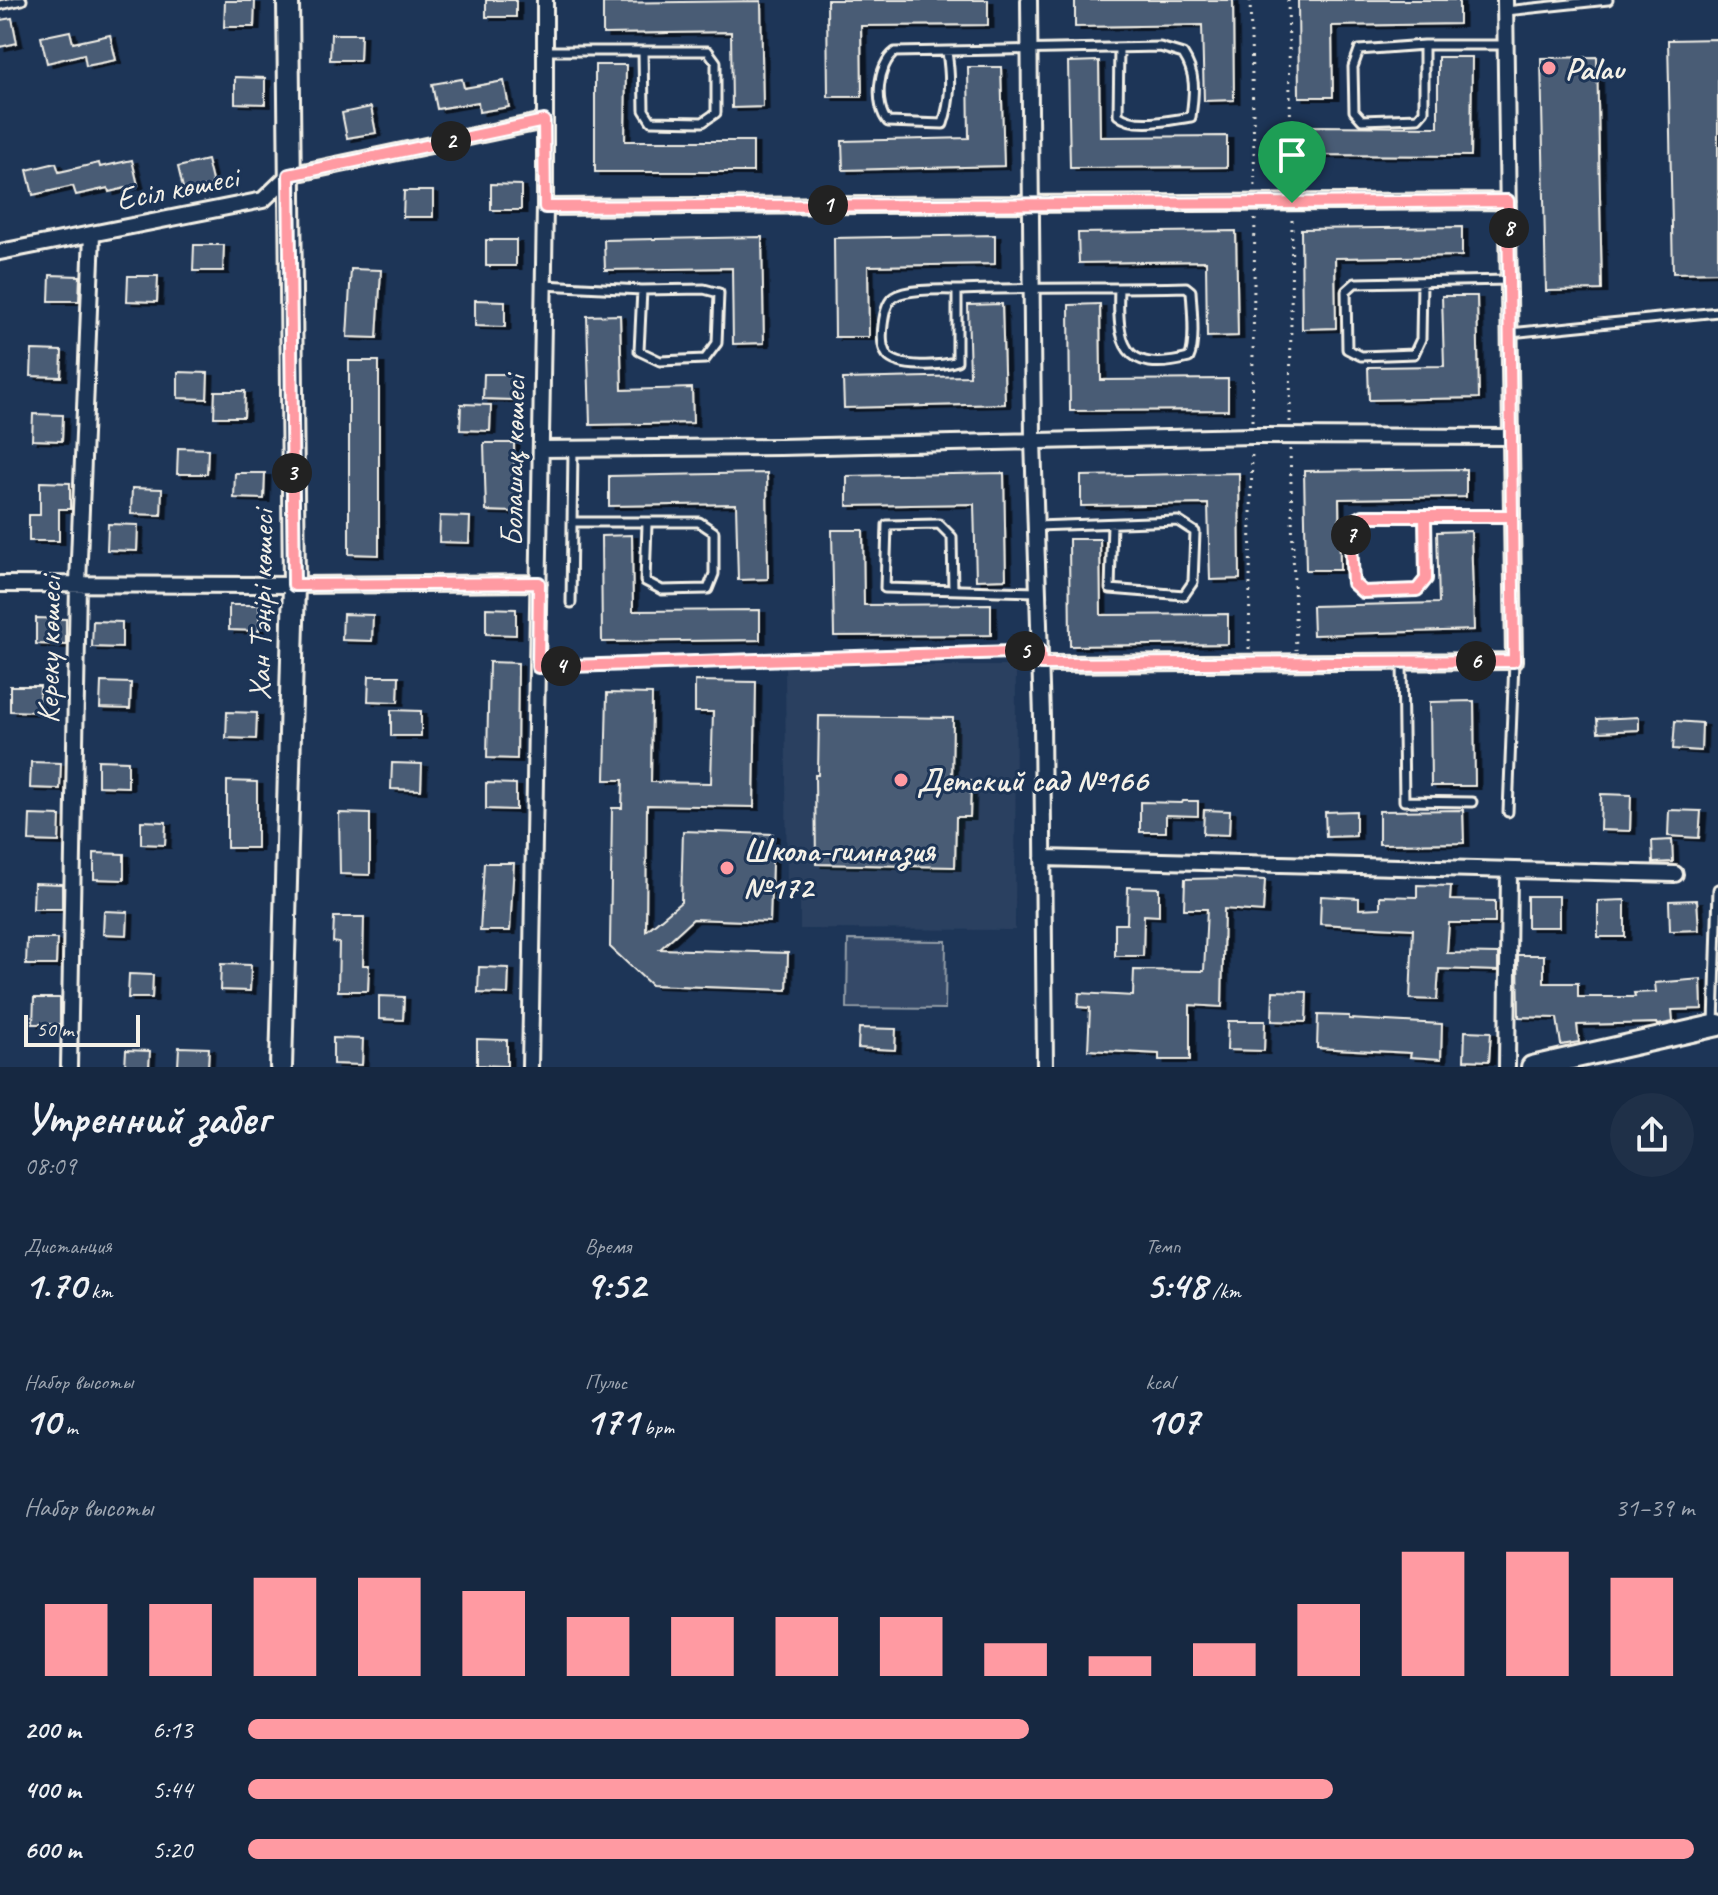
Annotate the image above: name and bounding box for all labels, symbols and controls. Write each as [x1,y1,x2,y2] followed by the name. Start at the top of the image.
[1565,48,1627,89] place label: Palau
[1540,59,1558,77] marker: Palau
[431,121,471,161] pin: 2
[1258,121,1326,203] pin
[446,127,456,155] text: 2
[1270,133,1314,177] icon: arrive
[113,155,245,220] street label: Есіл көшесі
[808,185,848,225] pin: 1
[823,191,833,219] text: 1
[1489,208,1529,248] pin: 8
[1504,214,1514,242] text: 8
[491,371,535,547] street label: Болашақ көшесі
[272,453,312,493] pin: 3
[287,459,297,487] text: 3
[239,505,283,701] street label: Хан Тәңірі көшесі
[1331,515,1371,555] pin: 7
[1346,521,1356,549] text: 7
[27,572,71,724] street label: Кереку көшесі
[1005,631,1045,671] pin: 5
[1020,637,1030,665] text: 5
[1456,641,1496,681] pin: 6
[541,646,581,686] pin: 4
[1471,647,1481,675] text: 6
[556,652,566,680] text: 4
[917,760,1149,801] place label: Детский сад №166
[892,771,910,789] marker: Детский сад №166
[743,830,937,908] place label: Школа-гимназия №172
[718,859,736,877] marker: Школа-гимназия №172
[24,1011,140,1047] scale bar
[36,1015,73,1043] text: 50 m
[24,1091,269,1146] text: Утренний забег
[1610,1093,1694,1177] button: share
[24,1149,76,1182] text: 08:09
[24,1232,112,1260] text: Дистанция
[585,1232,631,1260] text: Время
[1145,1232,1181,1260] text: Темп
[24,1260,86,1310] text: 1.70
[585,1260,645,1310] text: 9:52
[1145,1260,1207,1310] text: 5:48
[86,1277,113,1305] text: km
[1207,1277,1241,1305] text: /km
[24,1368,133,1396] text: Набор высоты
[585,1368,627,1396] text: Пульс
[1145,1368,1174,1396] text: kcal
[24,1396,60,1446] text: 10
[585,1396,639,1446] text: 171
[1145,1396,1199,1446] text: 107
[60,1413,78,1441] text: m
[639,1413,674,1441] text: bpm
[24,1491,153,1524] text: Набор высоты
[1615,1491,1694,1524] text: 31–39 m
[24,1713,80,1746] text: 200 m
[152,1713,192,1746] text: 6:13
[24,1773,80,1806] text: 400 m
[152,1773,192,1806] text: 5:44
[24,1833,81,1866] text: 600 m
[152,1833,192,1866] text: 5:20

